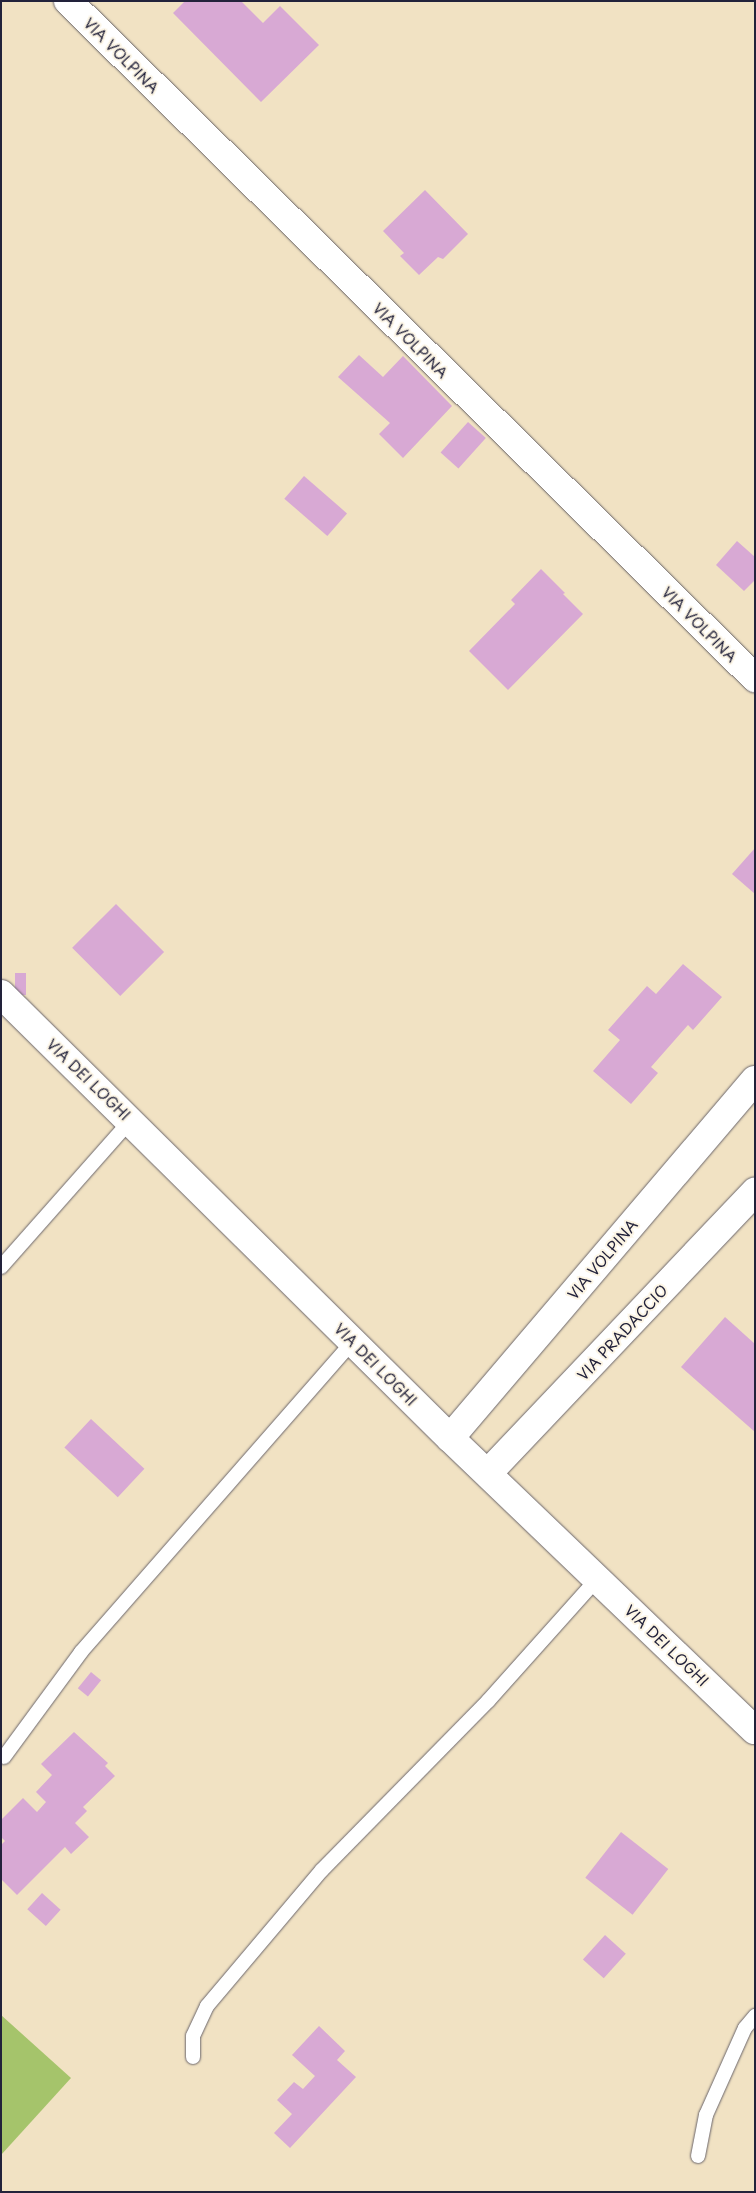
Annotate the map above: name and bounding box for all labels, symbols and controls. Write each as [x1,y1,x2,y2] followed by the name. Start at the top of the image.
[81,14,163,96] street label: VIA VOLPINA
[370,299,452,381] street label: VIA VOLPINA
[659,583,741,665] street label: VIA VOLPINA
[43,1034,135,1124] street label: VIA DEI LOGHI
[564,1216,640,1302] street label: VIA VOLPINA
[573,1280,671,1384] street label: VIA PRADACCIO
[330,1318,422,1410] street label: VIA DEI LOGHI
[621,1600,713,1690] street label: VIA DEI LOGHI

